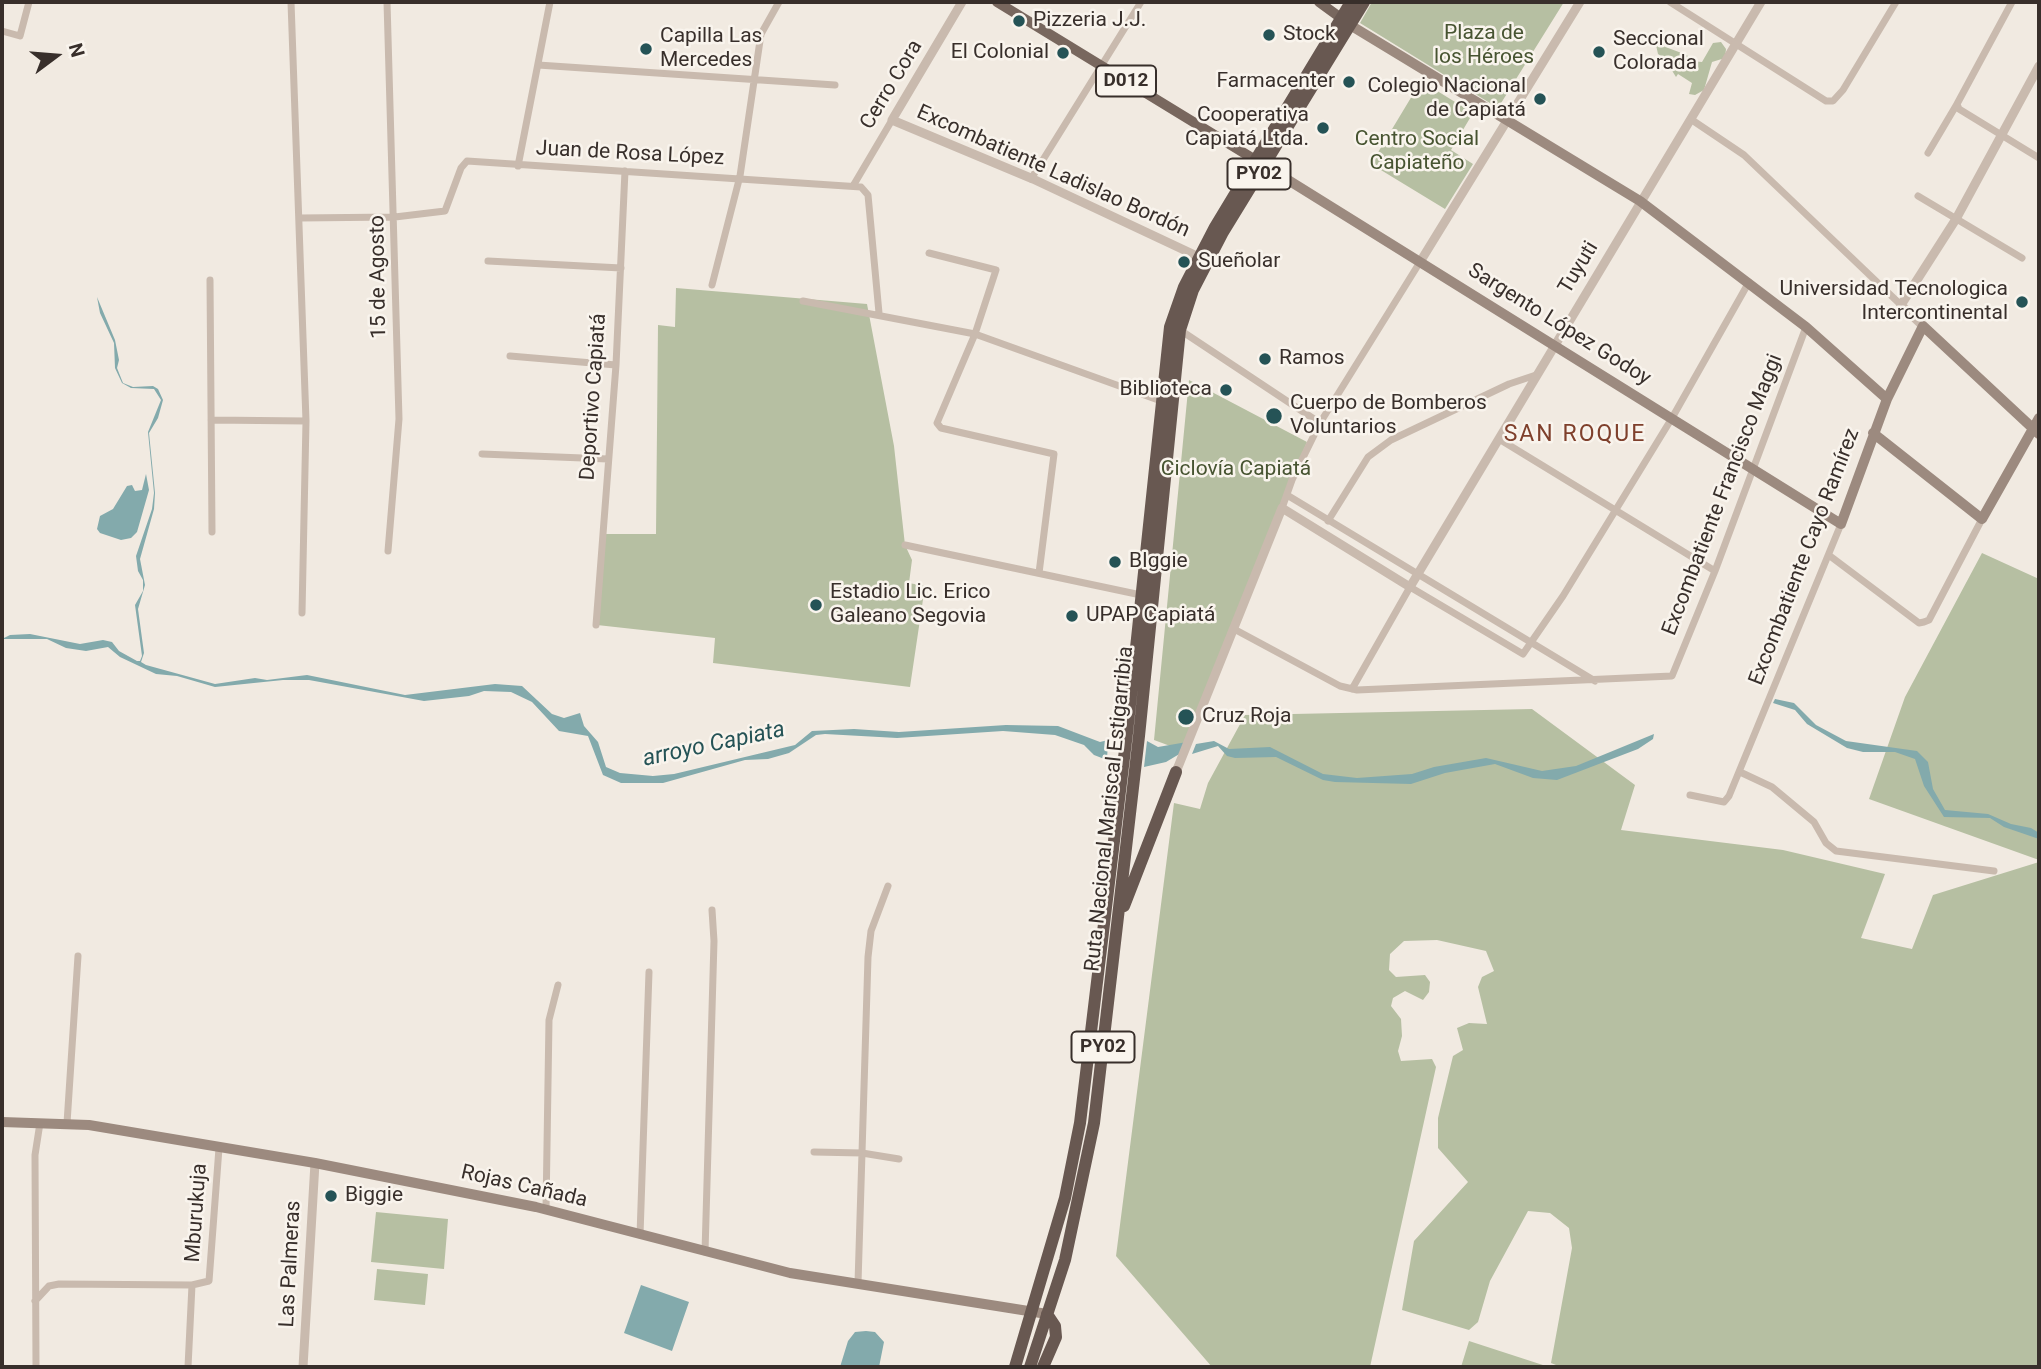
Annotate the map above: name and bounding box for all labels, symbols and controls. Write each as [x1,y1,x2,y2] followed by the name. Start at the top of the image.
[1033,8,1146,34] place label: Pizzeria J.J.
[1011,13,1027,29] marker: Pizzeria J.J.
[21,21,91,91] north arrow
[1434,21,1534,71] park label: Plaza de los Héroes
[1283,22,1336,48] place label: Stock
[660,24,762,74] place label: Capilla Las Mercedes
[1261,27,1277,43] marker: Stock
[1613,27,1704,77] place label: Seccional Colorada
[856,36,928,134] street label: Cerro Cora
[64,40,90,60] text: N
[951,40,1049,66] place label: El Colonial
[638,41,654,57] marker: Capilla Las Mercedes
[1591,44,1607,60] marker: Seccional Colorada
[1055,45,1071,61] marker: El Colonial
[1096,66,1156,96] road number: D012
[1217,69,1335,95] place label: Farmacenter
[1341,74,1357,90] marker: Farmacenter
[1367,74,1526,124] place label: Colegio Nacional de Capiatá
[1532,91,1548,107] marker: Colegio Nacional de Capiatá
[913,100,1193,244] street label: Excombatiente Ladislao Bordón
[1185,103,1309,153] place label: Cooperativa Capiatá Ltda.
[1315,120,1331,136] marker: Cooperativa Capiatá Ltda.
[1355,127,1479,177] park label: Centro Social Capiateño
[535,136,725,172] street label: Juan de Rosa López
[1228,158,1290,190] road number: PY02
[365,215,393,339] street label: 15 de Agosto
[1554,237,1604,299] street label: Tuyuti
[1198,249,1280,275] place label: Sueñolar
[1176,254,1192,270] marker: Sueñolar
[1463,258,1655,392] street label: Sargento López Godoy
[1780,277,2008,327] place label: Universidad Tecnologica Intercontinental
[2014,294,2030,310] marker: Universidad Tecnologica Intercontinental
[576,313,612,481] street label: Deportivo Capiatá
[1279,346,1345,372] place label: Ramos
[1257,351,1273,367] marker: Ramos
[1658,351,1788,639] street label: Excombatiente Francisco Maggi
[1119,377,1212,403] place label: Biblioteca
[1218,382,1234,398] marker: Biblioteca
[1290,391,1487,441] place label: Cuerpo de Bomberos Voluntarios
[1264,406,1284,426] marker: Cuerpo de Bomberos Voluntarios
[1505,421,1645,449] district label: SAN ROQUE
[1744,425,1866,689] street label: Excombatiente Cayo Ramírez
[1161,457,1311,483] park label: Ciclovía Capiatá
[1129,549,1188,575] place label: BIggie
[1107,554,1123,570] marker: BIggie
[830,580,990,630] place label: Estadio Lic. Erico Galeano Segovia
[808,597,824,613] marker: Estadio Lic. Erico Galeano Segovia
[1086,603,1215,629] place label: UPAP Capiatá
[1064,608,1080,624] marker: UPAP Capiatá
[1080,645,1140,973] street label: Ruta Nacional Mariscal Estigarribia
[1202,704,1291,730] place label: Cruz Roja
[1176,707,1196,727] marker: Cruz Roja
[640,716,788,774] water label: arroyo Capiata
[1072,1032,1134,1063] road number: PY02
[458,1160,590,1214] street label: Rojas Cañada
[181,1163,213,1263] street label: Mburukuja
[345,1183,403,1209] place label: Biggie
[323,1188,339,1204] marker: Biggie
[275,1200,307,1328] street label: Las Palmeras

